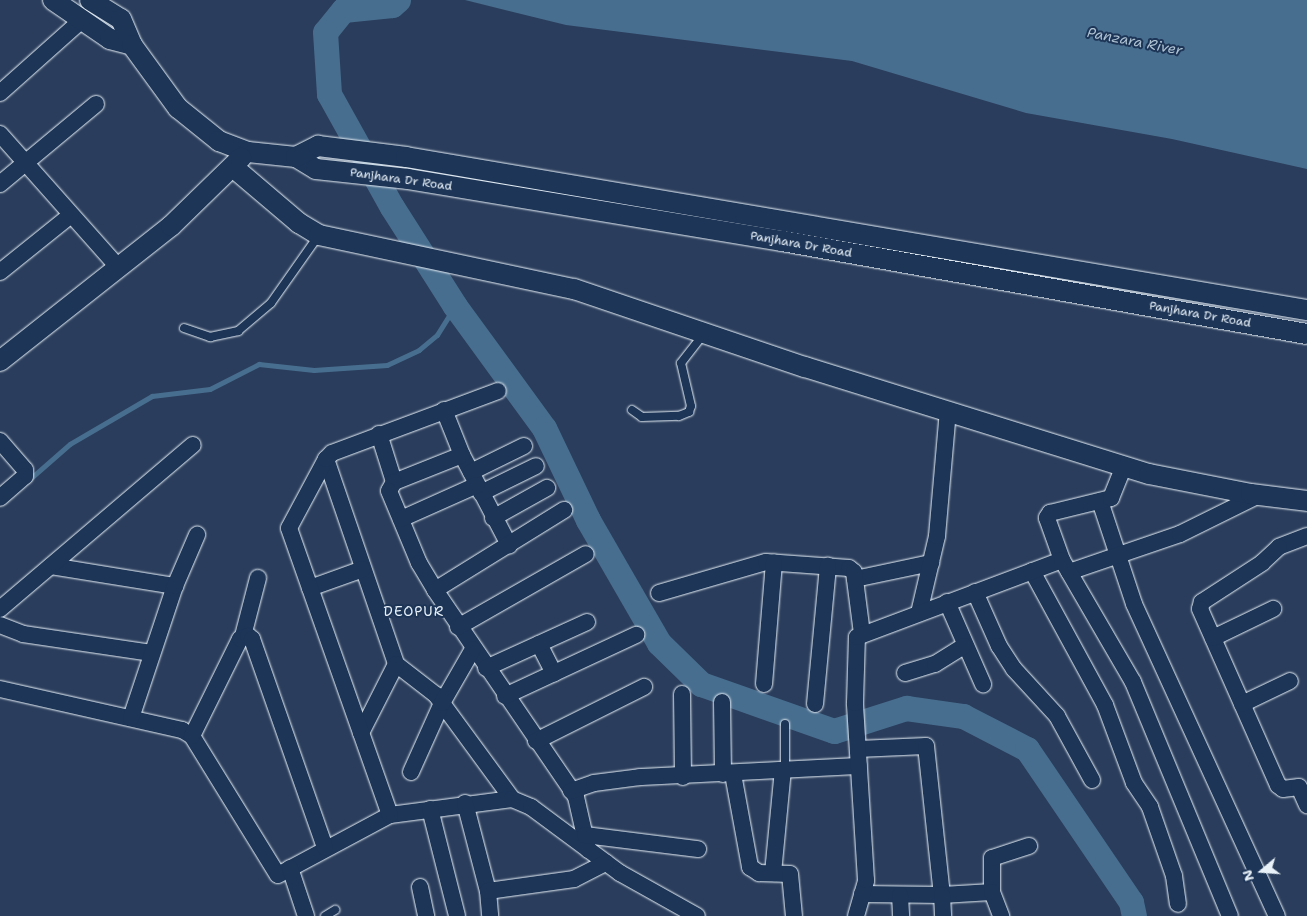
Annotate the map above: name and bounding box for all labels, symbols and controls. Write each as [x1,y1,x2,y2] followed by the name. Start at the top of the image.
[1086,24,1184,58] water label: Panzara River
[349,166,453,194] street label: Panjhara Dr Road
[749,229,853,261] street label: Panjhara Dr Road
[1148,299,1252,331] street label: Panjhara Dr Road
[383,603,445,619] district label: DEOPUR
[1237,846,1287,896] north arrow
[1237,868,1258,884] text: N

